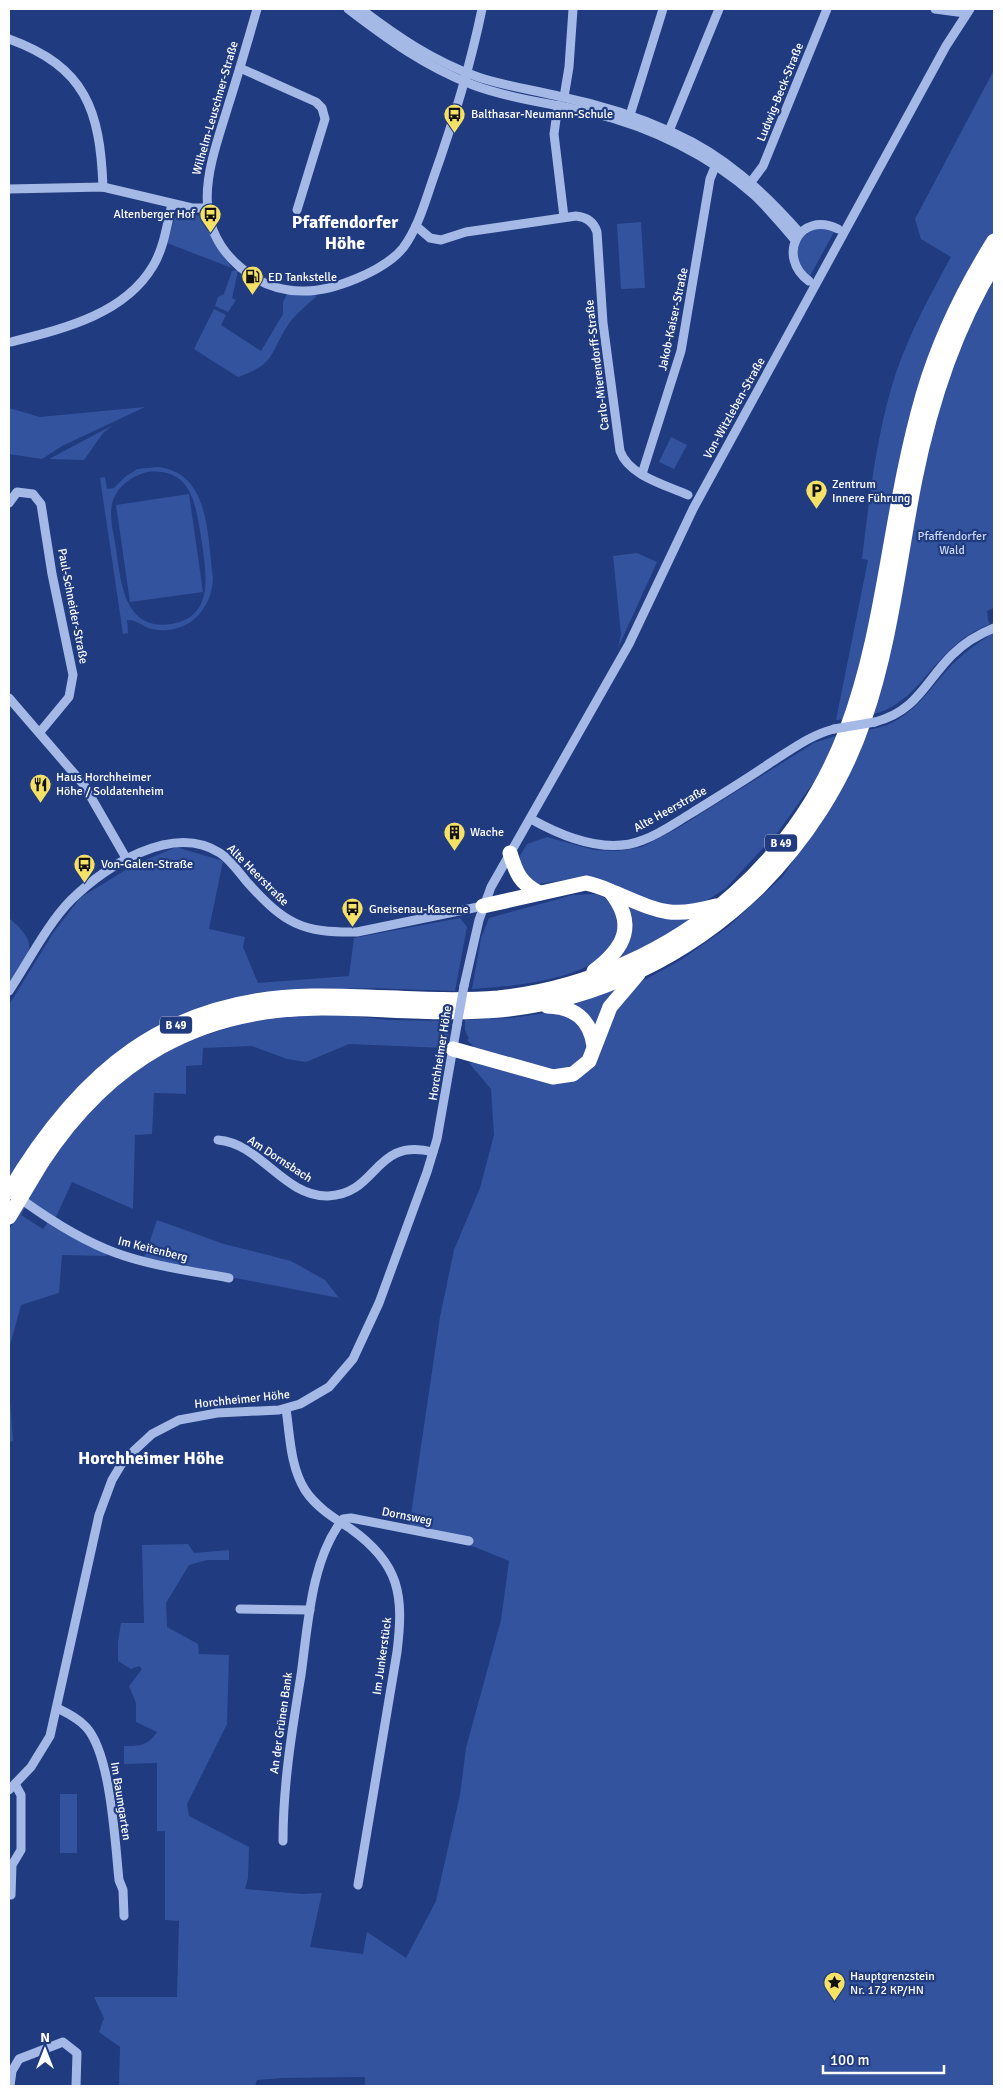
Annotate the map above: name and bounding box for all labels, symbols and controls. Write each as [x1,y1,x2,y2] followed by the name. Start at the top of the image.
[189,39,242,177] street label: Wilhelm-Leuschner-Straße
[754,41,807,144] street label: Ludwig-Beck-Straße
[443,102,467,133] bus stop icon: Balthasar-Neumann-Schule
[471,107,613,122] place label: Balthasar-Neumann-Schule
[199,202,223,233] bus stop icon: Altenberger Hof
[113,207,196,222] place label: Altenberger Hof
[292,211,399,254] district label: Pfaffendorfer Höhe
[240,265,264,296] fuel station icon: ED Tankstelle
[655,266,692,372] street label: Jakob-Kaiser-Straße
[268,270,337,285] place label: ED Tankstelle
[582,299,613,431] street label: Carlo-Mierendorff-Straße
[700,355,769,462] street label: Von-Witzleben-Straße
[832,477,910,506] place label: Zentrum Innere Führung
[804,479,828,510] parking icon: Zentrum Innere Führung
[918,529,987,558] park label: Pfaffendorfer Wald
[54,547,91,665] street label: Paul-Schneider-Straße
[56,770,164,799] place label: Haus Horchheimer Höhe / Soldatenheim
[28,772,52,803] restaurant icon: Haus Horchheimer Höhe / Soldatenheim
[631,783,709,836] street label: Alte Heerstraße
[442,820,466,851] building icon: Wache
[470,825,504,840] place label: Wache
[765,834,797,851] road number: B 49
[224,841,292,909] street label: Alte Heerstraße
[73,852,97,883] bus stop icon: Von-Galen-Straße
[101,857,193,872] place label: Von-Galen-Straße
[341,897,365,928] bus stop icon: Gneisenau-Kaserne
[369,902,469,917] place label: Gneisenau-Kaserne
[426,1004,455,1102] street label: Horchheimer Höhe
[160,1016,192,1034] road number: B 49
[244,1133,315,1186] street label: Am Dornsbach
[116,1234,189,1265] street label: Im Keitenberg
[194,1387,291,1412] street label: Horchheimer Höhe
[78,1447,224,1469] district label: Horchheimer Höhe
[380,1504,433,1529] street label: Dornsweg
[370,1616,395,1696] street label: Im Junkerstück
[267,1671,296,1775] street label: An der Grünen Bank
[107,1761,134,1841] street label: Im Baumgarten
[850,1969,935,1998] place label: Hauptgrenzstein Nr. 172 KP/HN
[822,1971,846,2002] place icon: Hauptgrenzstein Nr. 172 KP/HN
[20,2025,70,2075] north arrow
[40,2029,50,2046] text: N
[823,2042,944,2074] scale bar
[830,2051,870,2069] text: 100 m

